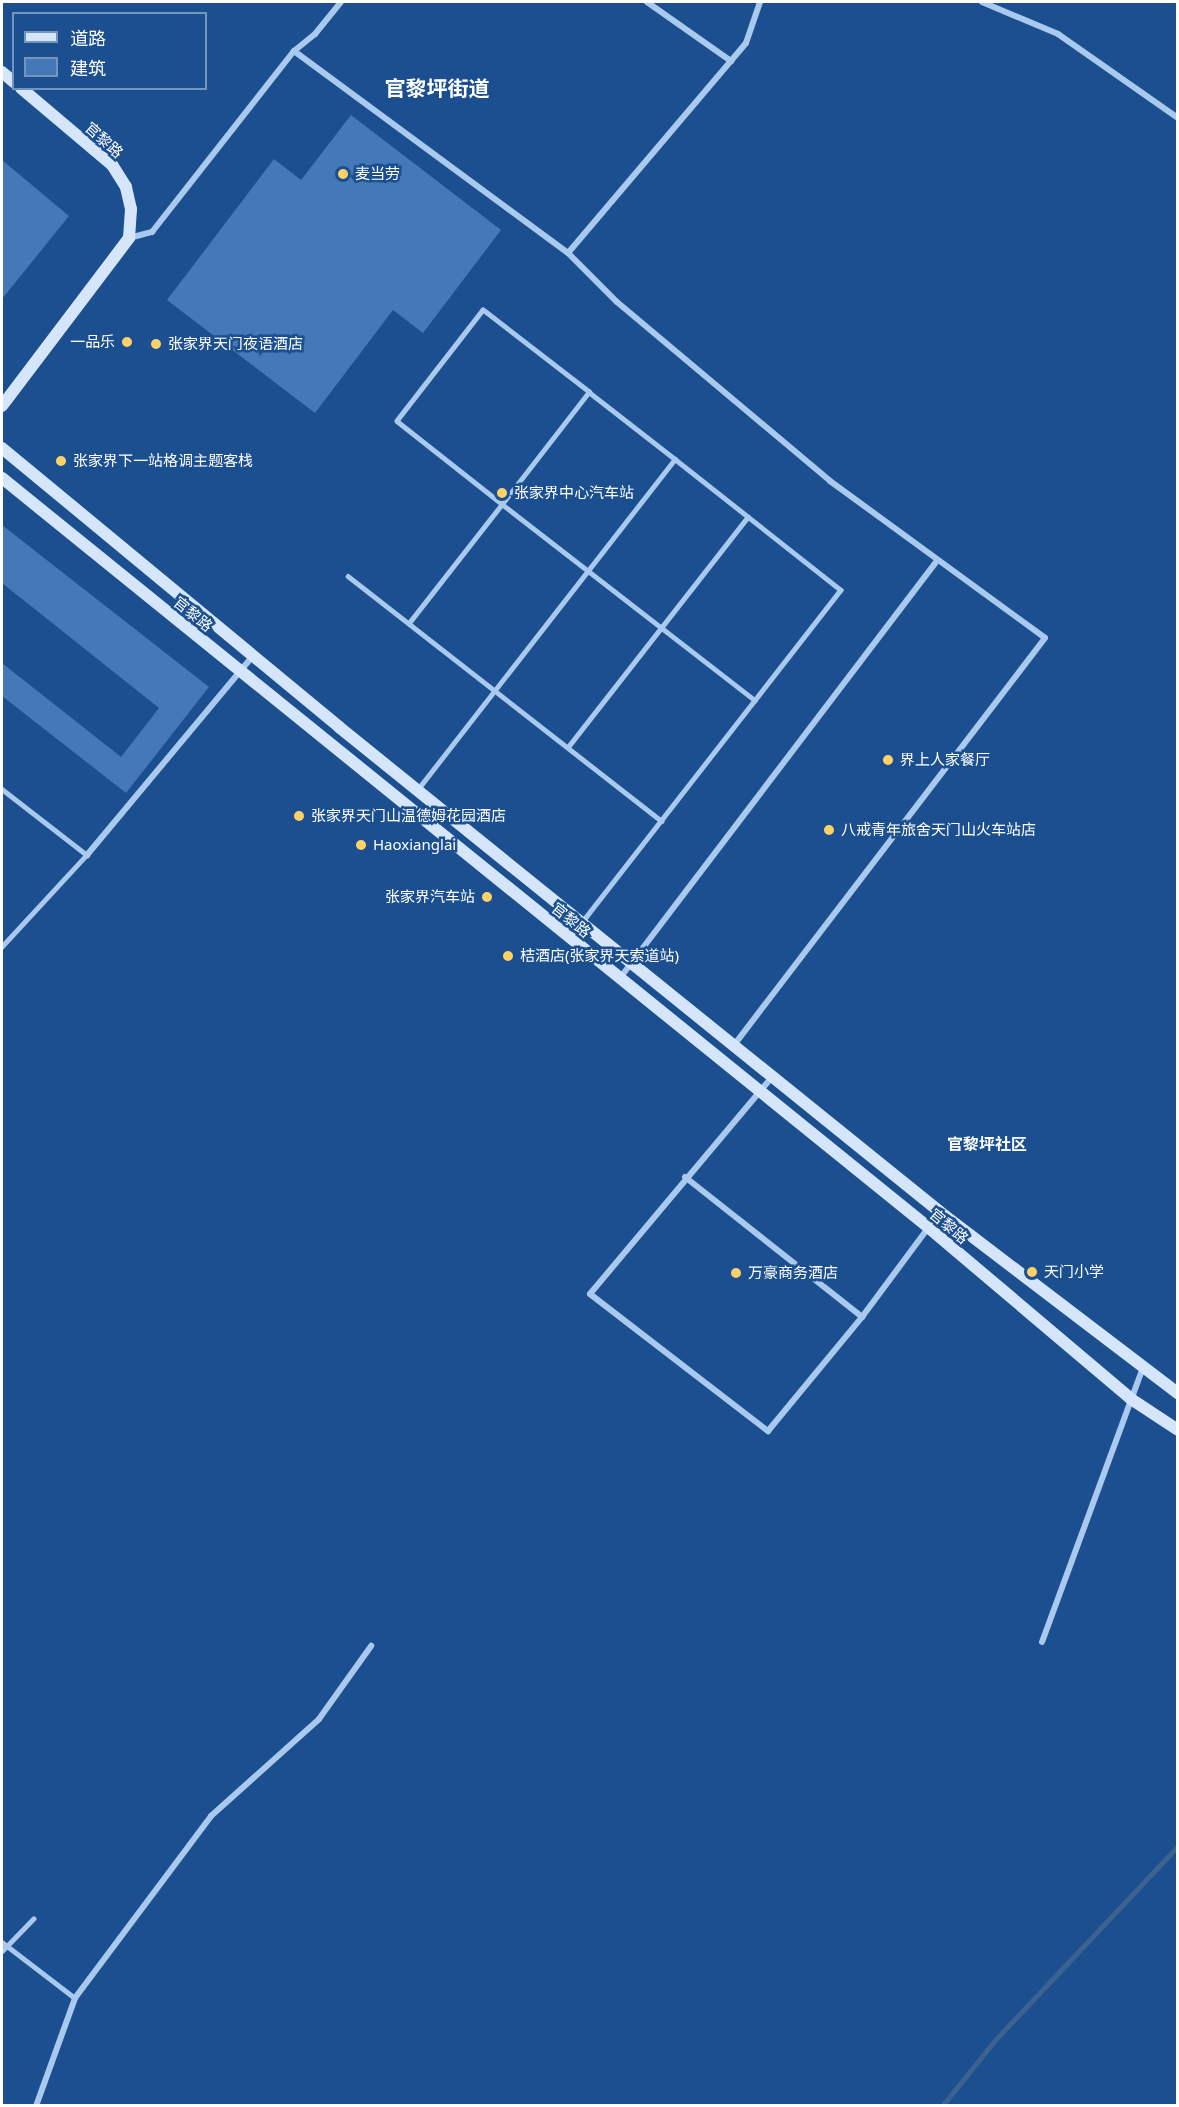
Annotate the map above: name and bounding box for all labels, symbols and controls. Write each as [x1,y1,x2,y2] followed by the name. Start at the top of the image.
[12,12,207,90] legend
[70,26,106,50] text: 道路
[70,56,106,80] text: 建筑
[385,75,489,101] district label: 官黎坪街道
[81,118,127,162] street label: 官黎路
[355,165,400,183] place label: 麦当劳
[336,167,350,181] marker: 麦当劳
[70,333,115,351] place label: 一品乐
[120,335,134,349] marker: 一品乐
[168,335,303,353] place label: 张家界天门夜语酒店
[149,337,163,351] marker: 张家界天门夜语酒店
[73,452,253,470] place label: 张家界下一站格调主题客栈
[54,454,68,468] marker: 张家界下一站格调主题客栈
[514,484,634,502] place label: 张家界中心汽车站
[495,486,509,500] marker: 张家界中心汽车站
[170,593,216,635] street label: 官黎路
[900,751,990,769] place label: 界上人家餐厅
[881,753,895,767] marker: 界上人家餐厅
[311,807,506,825] place label: 张家界天门山温德姆花园酒店
[292,809,306,823] marker: 张家界天门山温德姆花园酒店
[841,821,1036,839] place label: 八戒青年旅舍天门山火车站店
[822,823,836,837] marker: 八戒青年旅舍天门山火车站店
[373,836,456,854] place label: Haoxianglai
[354,838,368,852] marker: Haoxianglai
[385,888,475,906] place label: 张家界汽车站
[480,890,494,904] marker: 张家界汽车站
[548,899,594,941] street label: 官黎路
[520,947,679,965] place label: 桔酒店(张家界天索道站)
[501,949,515,963] marker: 桔酒店(张家界天索道站)
[947,1134,1027,1154] district label: 官黎坪社区
[926,1205,972,1247] street label: 官黎路
[1044,1263,1104,1281] place label: 天门小学
[748,1264,838,1282] place label: 万豪商务酒店
[1025,1265,1039,1279] marker: 天门小学
[729,1266,743,1280] marker: 万豪商务酒店

